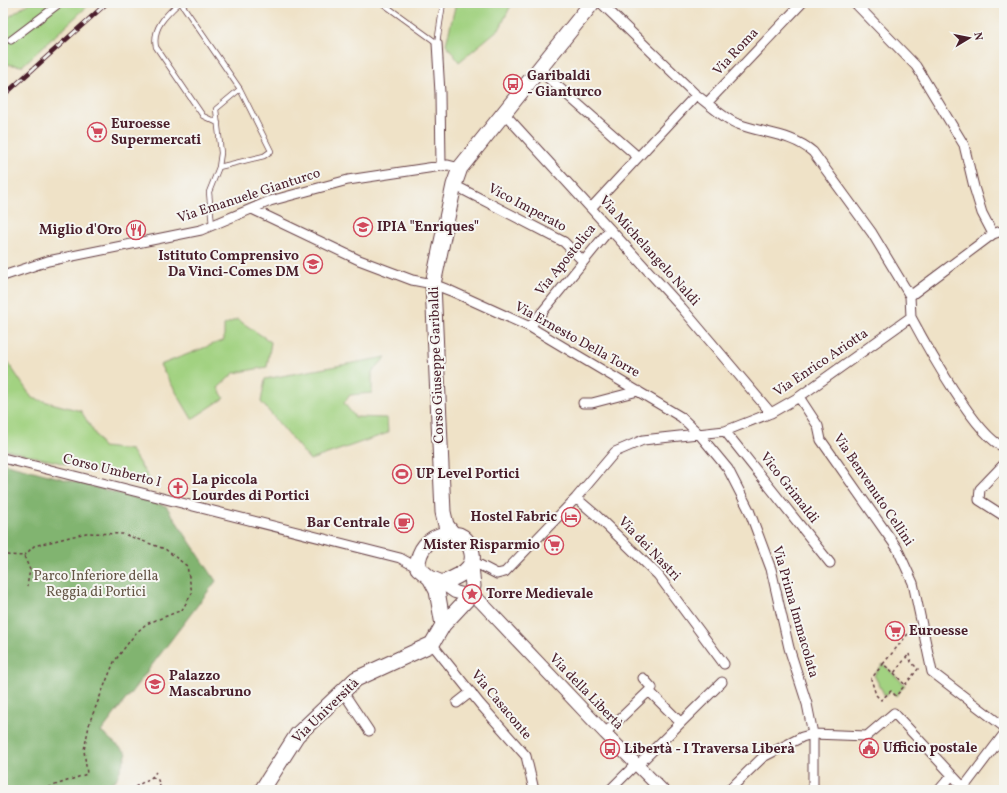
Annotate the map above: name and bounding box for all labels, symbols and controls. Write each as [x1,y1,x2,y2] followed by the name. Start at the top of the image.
[949,18,989,58] north arrow
[709,24,763,80] street label: Via Roma
[969,31,985,42] text: N
[527,67,602,102] place label: Garibaldi - Gianturco
[502,73,524,95] bus stop icon: Garibaldi - Gianturco
[111,115,201,150] place label: Euroesse Supermercati
[86,121,108,143] supermarket icon: Euroesse Supermercati
[175,164,323,228] street label: Via Emanuele Gianturco
[484,179,570,237] street label: Vico Imperato
[594,192,704,310] street label: Via Michelangelo Naldi
[352,216,374,238] school or university icon: IPIA "Enriques"
[377,218,479,237] place label: IPIA "Enriques"
[125,219,147,241] restaurant icon: Miglio d'Oro
[531,220,601,300] street label: Via Apostolica
[39,221,122,240] place label: Miglio d'Oro
[158,247,299,282] place label: Istituto Comprensivo Da Vinci-Comes DM
[302,253,324,275] school or university icon: Istituto Comprensivo Da Vinci-Comes DM
[425,286,449,444] street label: Corso Giuseppe Garibaldi
[511,298,643,383] street label: Via Ernesto Della Torre
[770,324,872,402] street label: Via Enrico Ariotta
[828,430,918,550] street label: Via Benvenuto Cellini
[755,448,823,528] street label: Vico Grimaldi
[61,450,163,492] street label: Corso Umberto I
[391,463,413,485] sports icon: UP Level Portici
[416,465,520,484] place label: UP Level Portici
[192,471,310,506] place label: La piccola Lourdes di Portici
[167,477,189,499] church icon: La piccola Lourdes di Portici
[560,506,582,528] hotel icon: Hostel Fabric
[470,508,557,527] place label: Hostel Fabric
[393,512,415,534] cafe icon: Bar Centrale
[613,513,685,585] street label: Via dei Nastri
[307,514,390,533] place label: Bar Centrale
[543,534,565,556] supermarket icon: Mister Risparmio
[423,536,540,555] place label: Mister Risparmio
[767,544,823,680] street label: Via Prima Immacolata
[34,567,158,602] park label: Parco Inferiore della Reggia di Portici
[461,583,483,605] place icon: Torre Medievale
[486,585,593,604] place label: Torre Medievale
[884,620,906,642] supermarket icon: Euroesse
[909,622,968,641] place label: Euroesse
[545,650,627,734] street label: Via della Libertà
[466,666,536,744] street label: Via Casaconte
[169,667,251,702] place label: Palazzo Mascabruno
[144,673,166,695] school or university icon: Palazzo Mascabruno
[288,674,364,748] street label: Via Università
[858,737,880,759] public building icon: Ufficio postale
[599,738,621,760] bus stop icon: Libertà - I Traversa Liberà
[883,739,977,758] place label: Ufficio postale
[624,740,795,759] place label: Libertà - I Traversa Liberà

